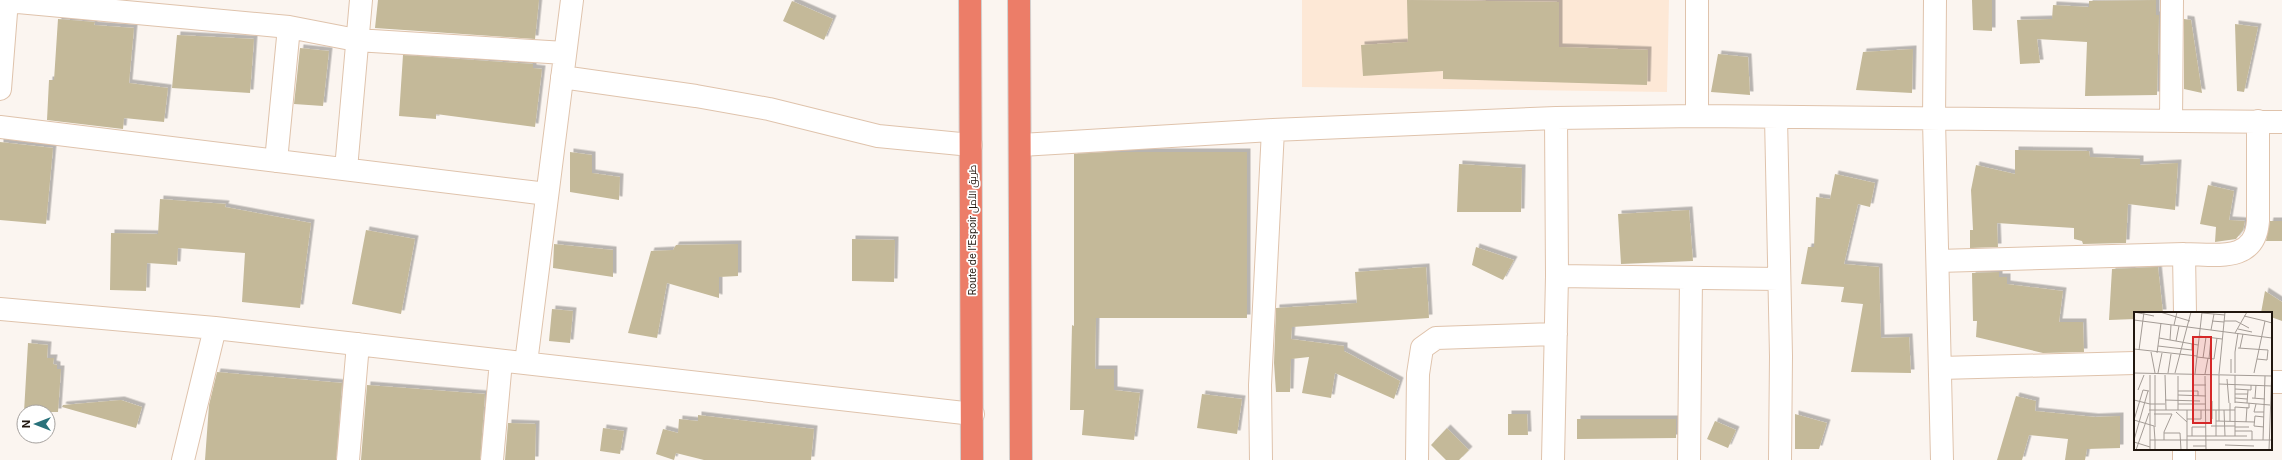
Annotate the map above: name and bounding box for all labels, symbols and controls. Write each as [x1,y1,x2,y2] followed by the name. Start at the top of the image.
[966,165,979,295] street label: Route de l’Espoir طريق الأمل
[2134,312,2272,450] inset map
[16,404,56,444] north arrow
[19,420,33,428] text: N

